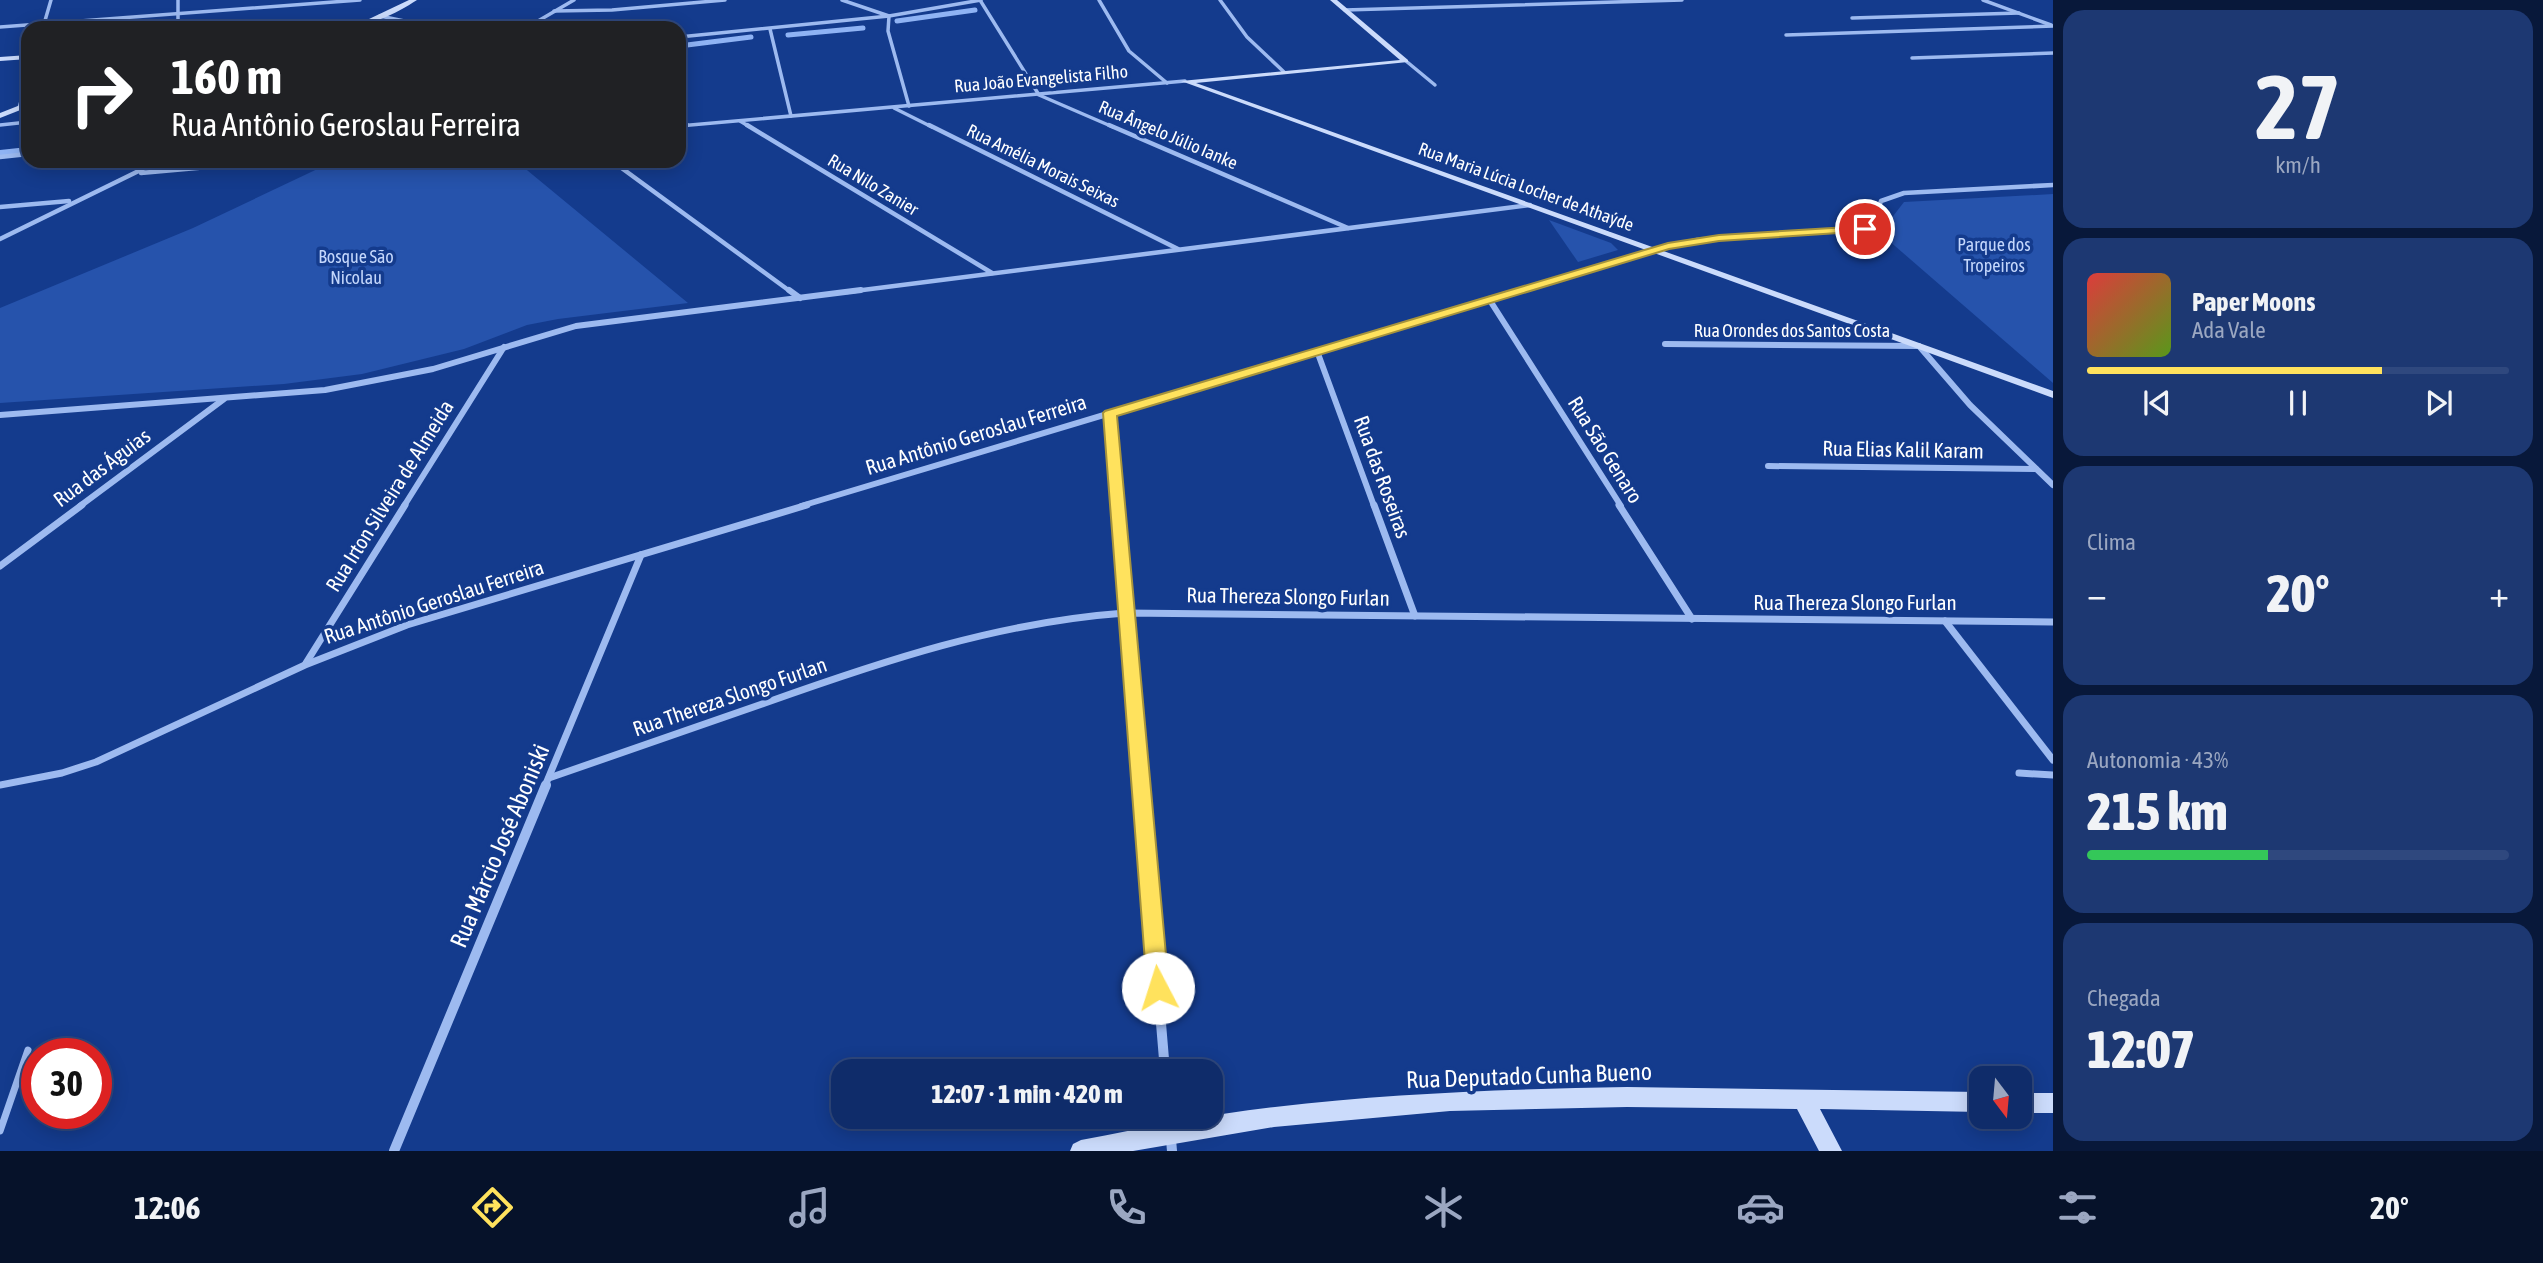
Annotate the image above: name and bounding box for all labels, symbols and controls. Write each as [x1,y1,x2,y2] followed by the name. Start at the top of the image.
[171,48,282,104] text: 160 m
[56,49,147,140] icon: right
[2255,54,2341,158] text: 27
[953,60,1129,97] street label: Rua João Evangelista Filho
[1096,96,1241,173] street label: Rua Ângelo Júlio Ianke
[171,106,521,143] text: Rua Antônio Geroslau Ferreira
[964,120,1123,212] street label: Rua Amélia Morais Seixas
[1416,138,1637,235] street label: Rua Maria Lúcia Locher de Athaýde
[824,149,923,220] street label: Rua Nilo Zanier
[2275,152,2321,178] text: km/h
[1835,199,1895,259] pin
[1846,210,1884,248] icon: arrive
[1957,234,2031,276] park label: Parque dos Tropeiros
[318,246,394,288] park label: Bosque São Nicolau
[2192,287,2315,317] text: Paper Moons
[2192,317,2266,343] text: Ada Vale
[1694,320,1890,341] street label: Rua Orondes dos Santos Costa
[2138,384,2176,422] icon: previous
[2279,384,2317,422] icon: pause
[2420,384,2458,422] icon: next
[862,389,1089,479] street label: Rua Antônio Geroslau Ferreira
[1564,392,1648,507] street label: Rua São Genaro
[320,395,458,596] street label: Rua Irton Silveira de Almeida
[1350,412,1416,541] street label: Rua das Roseiras
[48,423,154,511] street label: Rua das Águias
[1822,436,1984,462] street label: Rua Elias Kalil Karam
[2087,529,2136,555] text: Clima
[321,554,547,648] street label: Rua Antônio Geroslau Ferreira
[2266,563,2330,623] text: 20°
[2087,572,2107,615] text: −
[2489,572,2509,615] text: +
[1186,582,1390,610] street label: Rua Thereza Slongo Furlan
[1753,590,1957,614] street label: Rua Thereza Slongo Furlan
[630,652,830,741] street label: Rua Thereza Slongo Furlan
[444,740,555,952] street label: Rua Márcio José Aboniski
[2087,747,2228,773] text: Autonomia · 43%
[2087,781,2228,841] text: 215 km
[1121,951,1195,1025] position arrow
[2087,985,2161,1011] text: Chegada
[2087,1019,2195,1079] text: 12:07
[21,1038,112,1129] speed limit sign: 30
[1405,1058,1653,1093] street label: Rua Deputado Cunha Bueno
[1969,1066,2032,1129] north arrow
[1969,1066,2032,1129] map controls
[931,1079,1123,1109] text: 12:07 · 1 min · 420 m
[468,1183,517,1232] icon: directions
[785,1183,834,1232] icon: music
[1102,1183,1151,1232] icon: phone
[1419,1183,1468,1232] icon: climate
[1736,1183,1785,1232] icon: car
[2053,1183,2102,1232] icon: filters
[134,1189,200,1226] text: 12:06
[2370,1189,2409,1226] text: 20°

